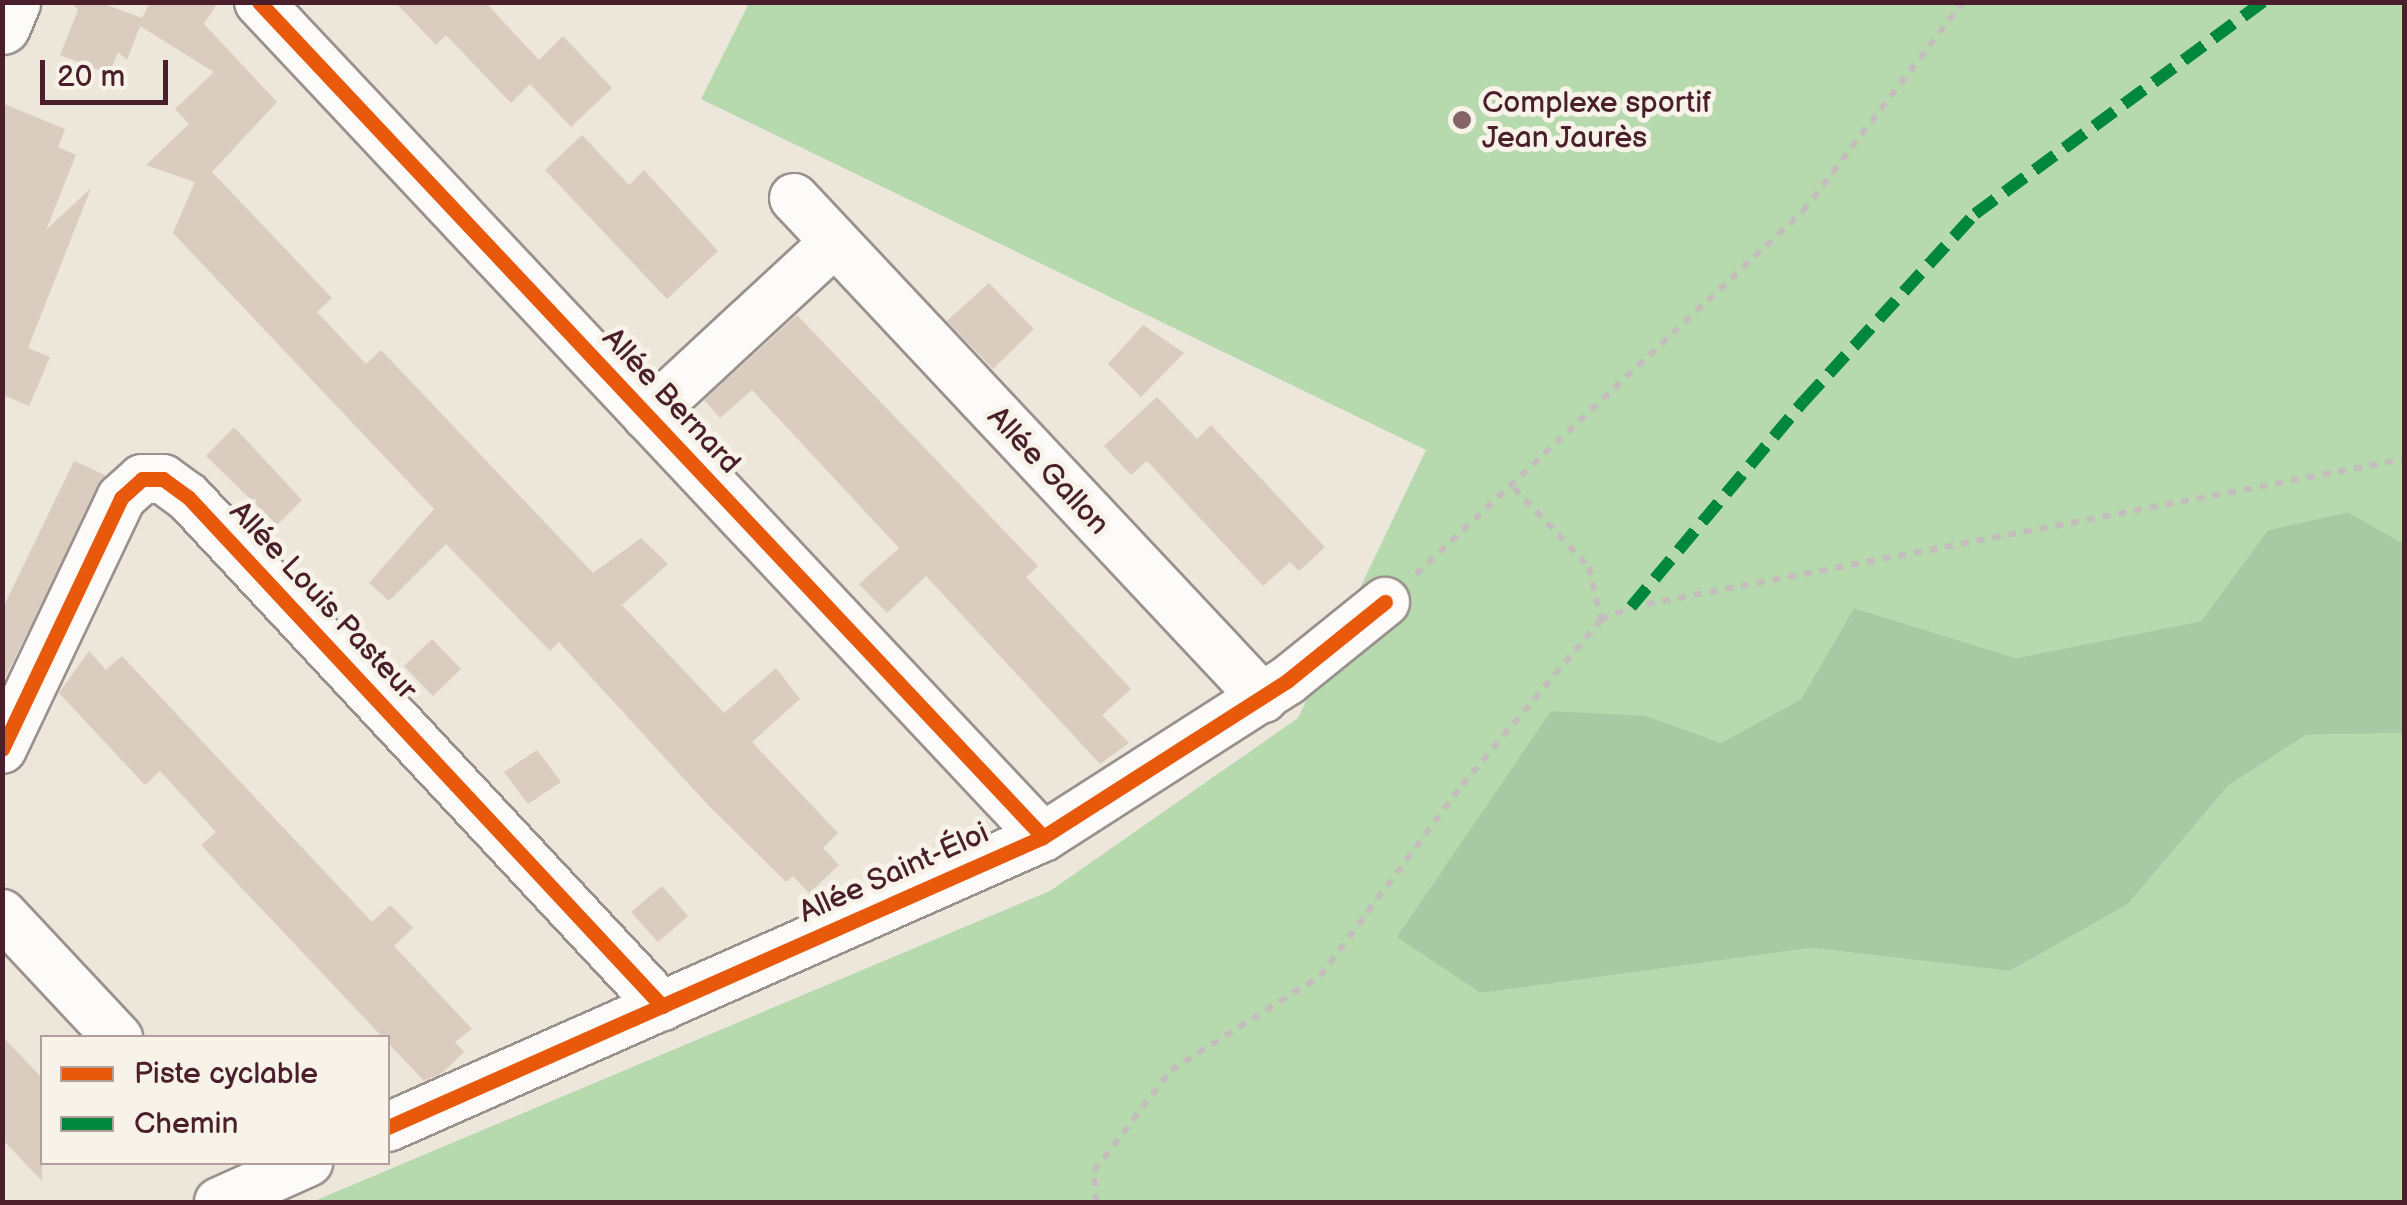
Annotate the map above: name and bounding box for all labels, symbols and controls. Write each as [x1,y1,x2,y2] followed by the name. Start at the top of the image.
[45,40,172,102] scale bar
[57,59,125,95] text: 20 m
[1482,85,1711,156] place label: Complexe sportif Jean Jaurès
[1451,109,1473,131] marker: Complexe sportif Jean Jaurès
[594,321,748,481] street label: Allée Bernard
[980,399,1116,543] street label: Allée Gallon
[222,494,424,708] street label: Allée Louis Pasteur
[793,815,995,931] street label: Allée Saint-Éloi
[40,1035,390,1165] legend
[134,1056,318,1092] text: Piste cyclable
[134,1106,238,1142] text: Chemin

